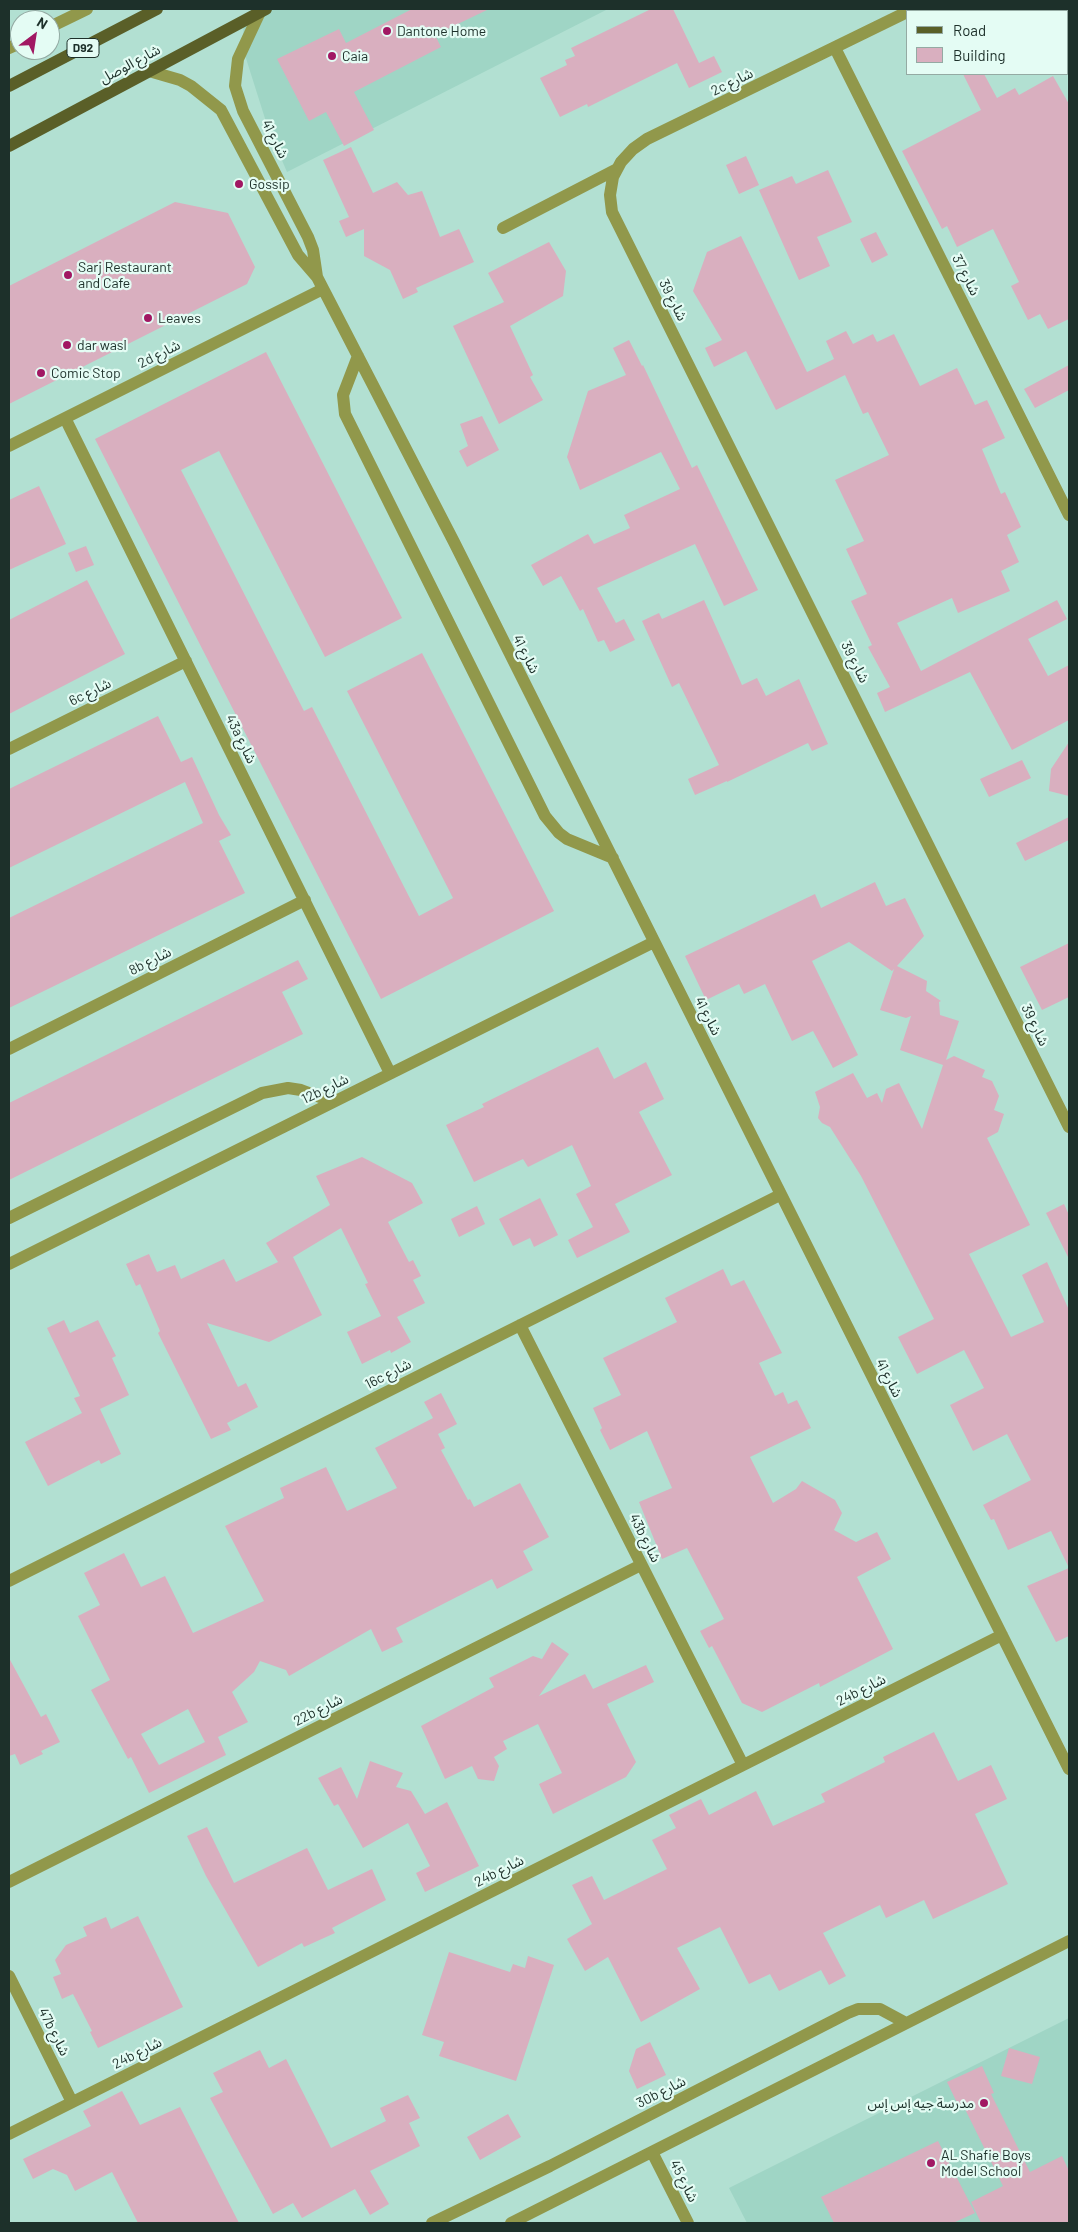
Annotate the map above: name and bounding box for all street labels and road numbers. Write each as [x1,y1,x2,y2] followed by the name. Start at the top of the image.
[67,38,99,58] road number: D92
[97,41,163,87] street label: شارع الوصل
[708,65,756,99] street label: 2c شارع
[258,117,292,161] street label: شارع 41
[949,252,983,298] street label: شارع 37
[655,276,691,324] street label: شارع 39
[135,336,183,372] street label: 2d شارع
[509,632,543,676] street label: شارع 41
[837,638,873,686] street label: شارع 39
[66,675,114,709] street label: 6c شارع
[222,712,260,766] street label: 43a شارع
[126,943,174,979] street label: 8b شارع
[691,994,725,1038] street label: شارع 41
[1018,1001,1052,1049] street label: شارع 39
[299,1070,351,1108] street label: 12b شارع
[362,1355,414,1393] street label: 16c شارع
[872,1356,906,1400] street label: شارع 41
[626,1511,664,1565] street label: 43b شارع
[834,1670,888,1710] street label: 24b شارع
[291,1691,345,1729] street label: 22b شارع
[472,1851,526,1891] street label: 24b شارع
[35,2005,73,2059] street label: 47b شارع
[110,2033,164,2073] street label: 24b شارع
[634,2073,688,2111] street label: 30b شارع
[666,2157,702,2205] street label: شارع 45

